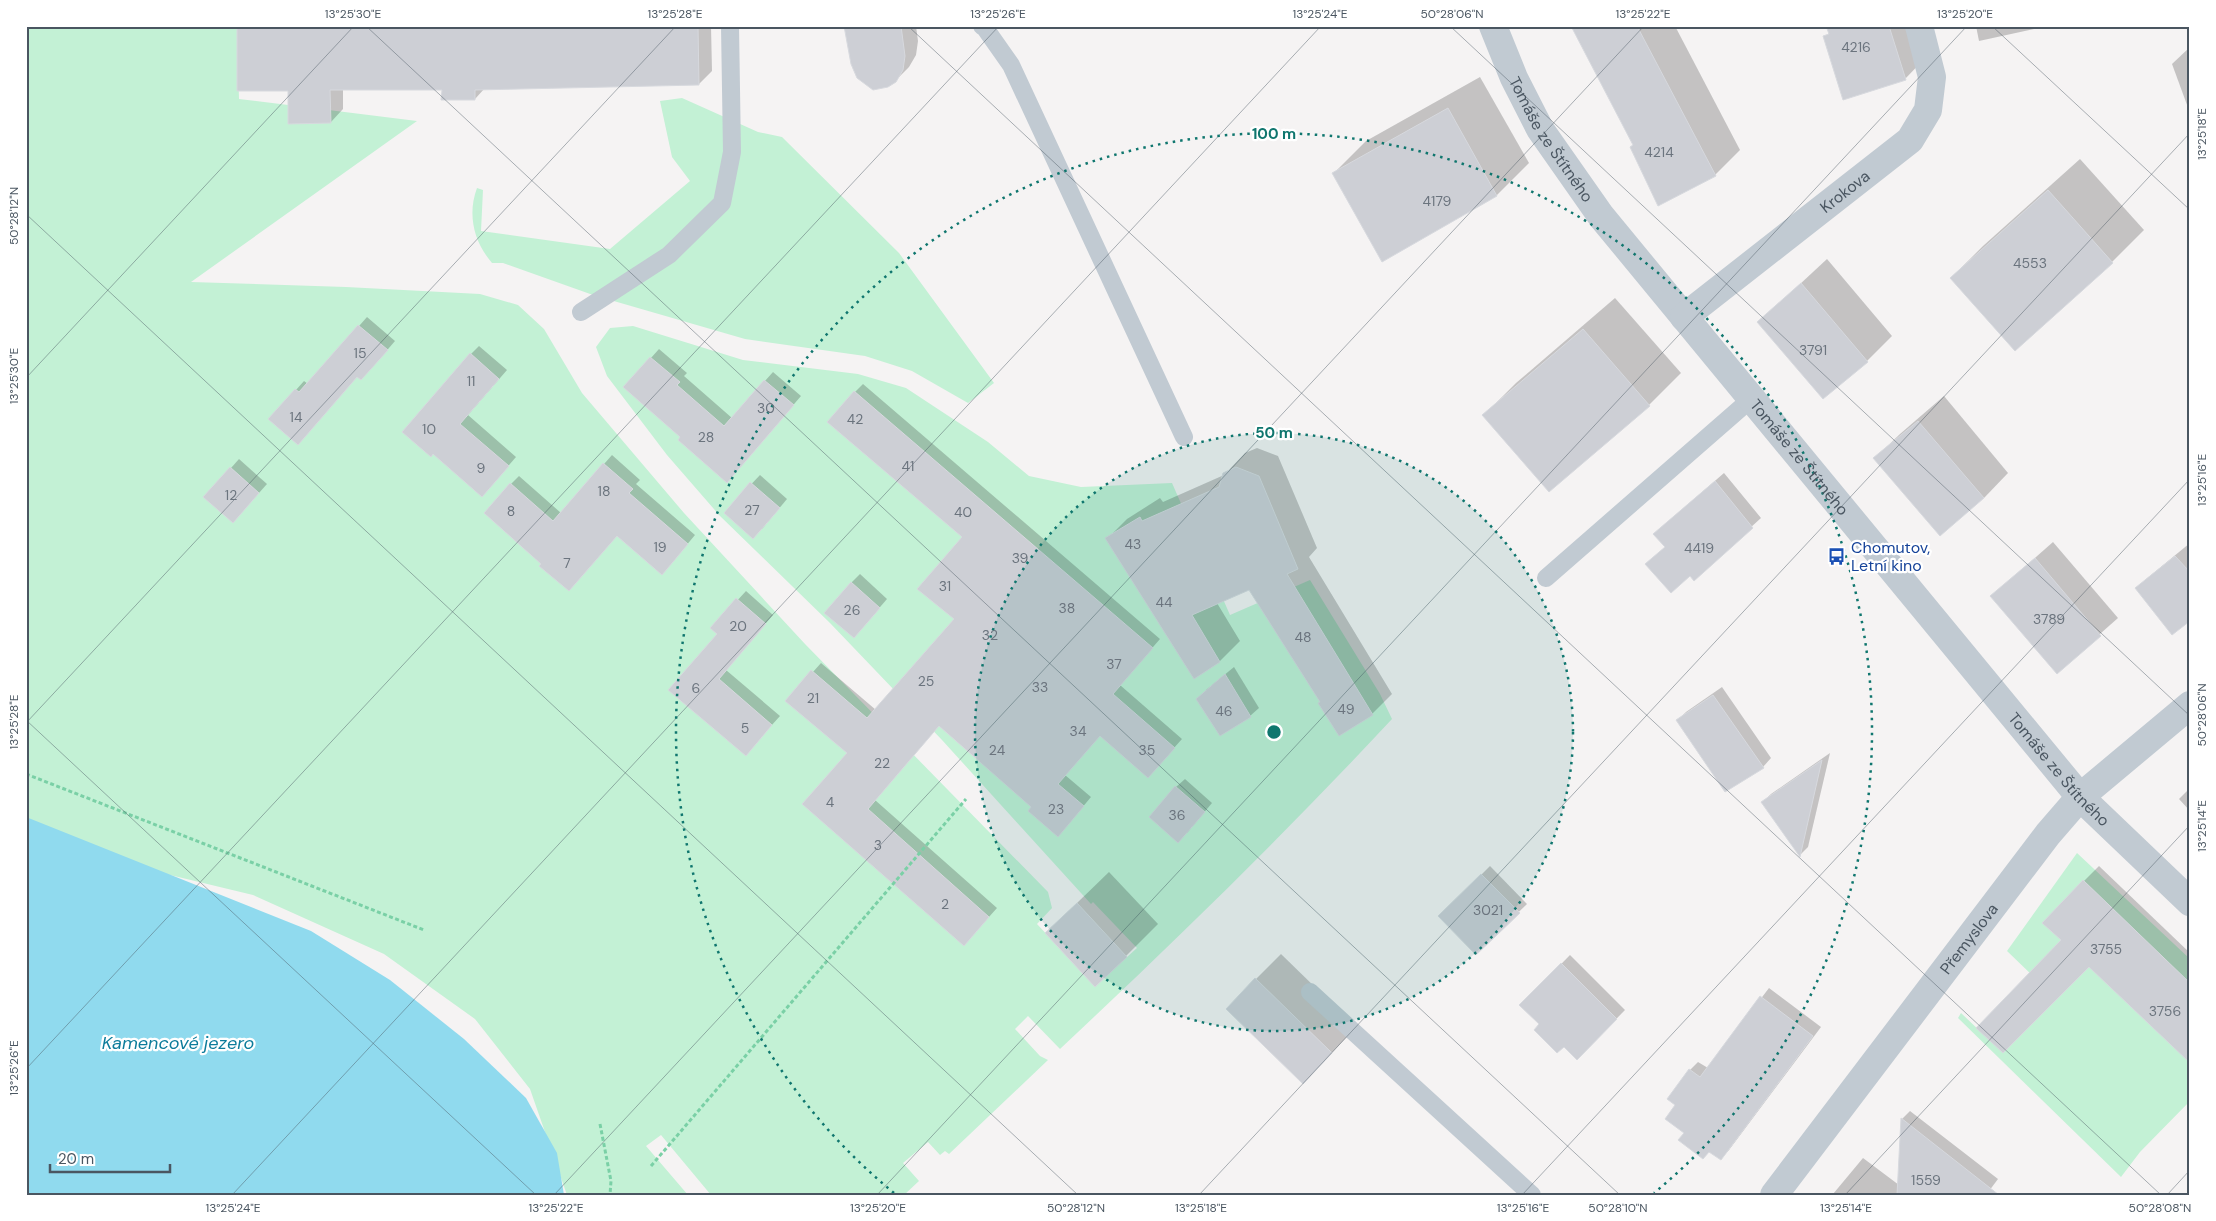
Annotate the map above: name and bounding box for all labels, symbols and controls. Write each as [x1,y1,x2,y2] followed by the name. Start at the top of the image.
[325,6,381,22] text: 13°25'30"E
[647,6,703,22] text: 13°25'28"E
[970,6,1026,22] text: 13°25'26"E
[1292,6,1348,22] text: 13°25'24"E
[1420,6,1484,22] text: 50°28'06"N
[1616,6,1671,22] text: 13°25'22"E
[1937,6,1993,22] text: 13°25'20"E
[1841,38,1871,56] house number: 4216
[1504,73,1598,207] street label: Tomáše ze Štítného
[2194,108,2210,160] text: 13°25'18"E
[1252,124,1296,144] text: 100 m
[1644,143,1674,161] house number: 4214
[1816,166,1874,218] street label: Krokova
[6,187,22,245] text: 50°28'12"N
[1423,192,1452,210] house number: 4179
[2013,254,2047,272] house number: 4553
[1799,341,1827,359] house number: 3791
[354,344,366,362] house number: 15
[6,348,22,404] text: 13°25'30"E
[467,372,475,390] house number: 11
[1745,395,1853,520] street label: Tomáše ze Štítného
[757,399,775,417] house number: 30
[290,408,303,426] house number: 14
[847,410,863,428] house number: 42
[422,420,436,438] house number: 10
[1255,423,1293,443] text: 50 m
[698,428,714,446] house number: 28
[2194,454,2210,506] text: 13°25'16"E
[902,457,914,475] house number: 41
[477,459,486,477] house number: 9
[598,482,610,500] house number: 18
[225,486,237,504] house number: 12
[744,501,760,519] house number: 27
[507,502,515,520] house number: 8
[954,503,972,521] house number: 40
[1125,535,1141,553] house number: 43
[1851,537,1930,576] place label: Chomutov, Letní kino
[653,538,667,556] house number: 19
[1684,539,1714,557] house number: 4419
[1827,546,1847,566] bus stop icon: Chomutov, Letní kino
[1012,549,1029,567] house number: 39
[563,554,571,572] house number: 7
[939,577,951,595] house number: 31
[1156,593,1173,611] house number: 44
[1059,599,1075,617] house number: 38
[844,601,860,619] house number: 26
[2033,610,2065,628] house number: 3789
[729,617,747,635] house number: 20
[982,626,998,644] house number: 32
[1294,628,1312,646] house number: 48
[1106,655,1122,673] house number: 37
[918,672,934,690] house number: 25
[1032,678,1048,696] house number: 33
[692,679,700,697] house number: 6
[2194,683,2210,747] text: 50°28'06"N
[807,689,819,707] house number: 21
[6,694,22,750] text: 13°25'28"E
[1337,700,1355,718] house number: 49
[1215,702,1233,720] house number: 46
[2004,708,2114,831] street label: Tomáše ze Štítného
[741,719,749,737] house number: 5
[1070,722,1087,740] house number: 34
[1265,723,1283,741] centre of rings
[989,741,1006,759] house number: 24
[1139,741,1155,759] house number: 35
[874,754,890,772] house number: 22
[826,793,835,811] house number: 4
[1048,800,1064,818] house number: 23
[2194,800,2210,852] text: 13°25'14"E
[1168,806,1186,824] house number: 36
[874,836,882,854] house number: 3
[941,895,949,913] house number: 2
[1935,899,2003,979] street label: Přemyslova
[1473,901,1503,919] house number: 3021
[2090,940,2122,958] house number: 3755
[2149,1002,2181,1020] house number: 3756
[102,1031,254,1055] water label: Kamencové jezero
[6,1040,22,1096] text: 13°25'26"E
[50,1141,170,1173] scale bar
[58,1149,94,1169] text: 20 m
[1911,1171,1941,1189] house number: 1559
[205,1200,261,1216] text: 13°25'24"E
[529,1200,584,1216] text: 13°25'22"E
[850,1200,906,1216] text: 13°25'20"E
[1047,1200,1105,1216] text: 50°28'12"N
[1175,1200,1227,1216] text: 13°25'18"E
[1497,1200,1549,1216] text: 13°25'16"E
[1588,1200,1648,1216] text: 50°28'10"N
[1820,1200,1872,1216] text: 13°25'14"E
[2129,1200,2191,1216] text: 50°28'08"N

